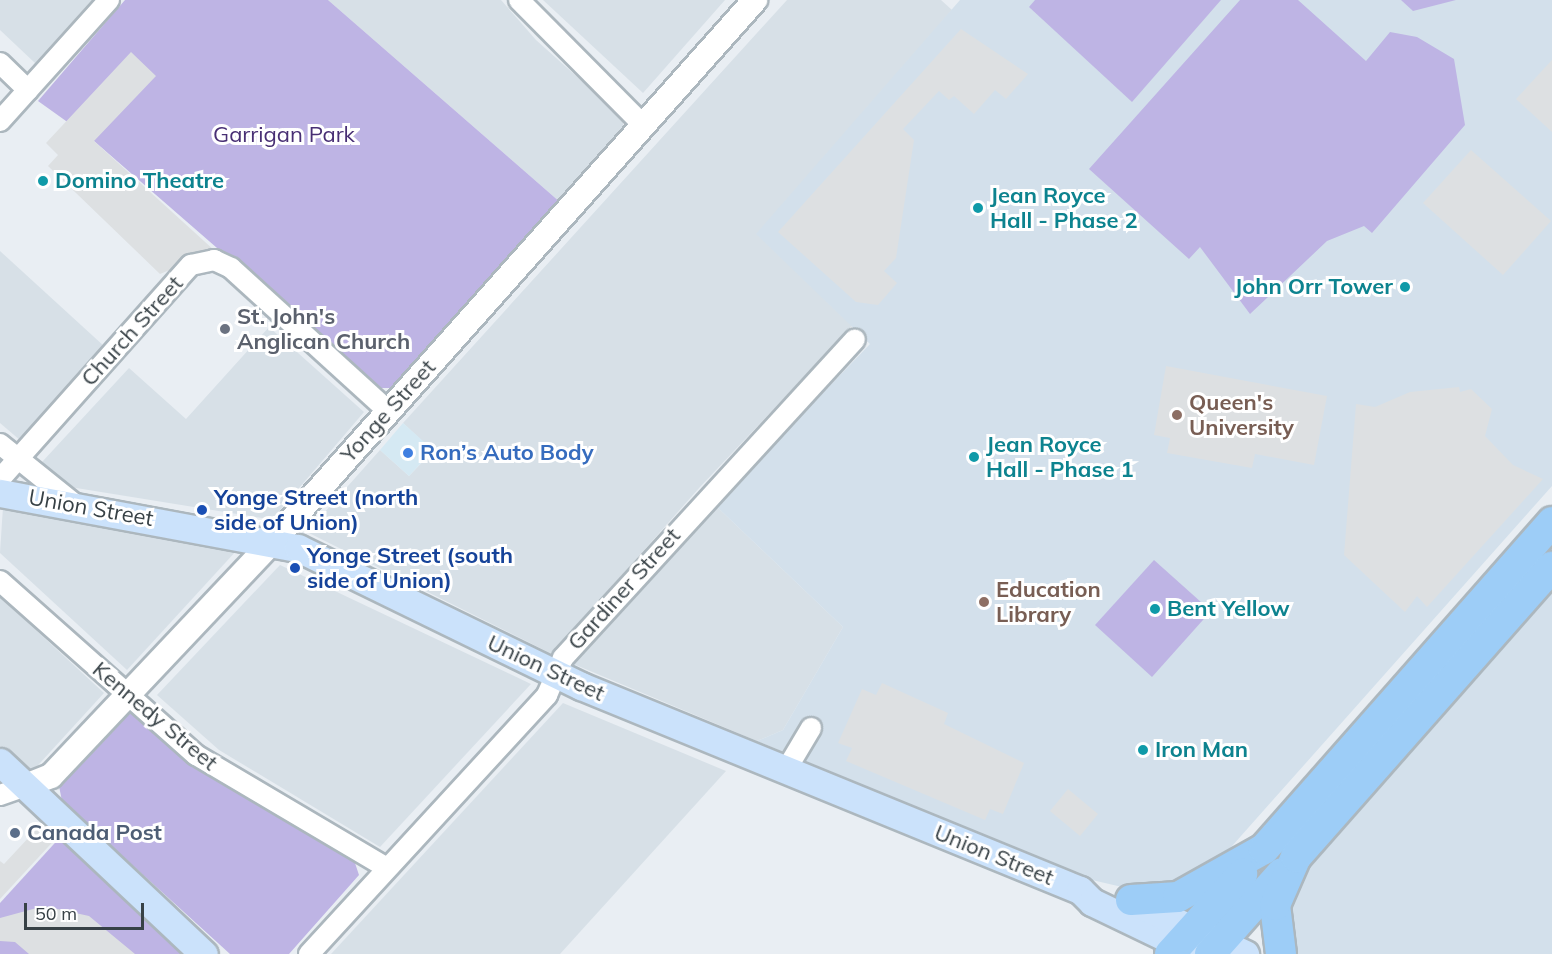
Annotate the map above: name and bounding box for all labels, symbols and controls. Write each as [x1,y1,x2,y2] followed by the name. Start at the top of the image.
[213,122,355,148] park label: Garrigan Park
[55,168,224,194] place label: Domino Theatre
[36,174,50,188] marker: Domino Theatre
[990,182,1138,234] place label: Jean Royce Hall - Phase 2
[971,201,985,215] marker: Jean Royce Hall - Phase 2
[76,271,188,391] street label: Church Street
[1234,274,1393,300] place label: John Orr Tower
[1398,280,1412,294] marker: John Orr Tower
[237,303,410,354] place label: St. John's Anglican Church
[218,322,232,336] marker: St. John's Anglican Church
[335,354,441,468] street label: Yonge Street
[1189,389,1294,440] place label: Queen's University
[1170,408,1184,422] marker: Queen's University
[986,431,1134,482] place label: Jean Royce Hall - Phase 1
[420,440,594,466] place label: Ron’s Auto Body
[401,446,415,460] marker: Ron’s Auto Body
[967,450,981,464] marker: Jean Royce Hall - Phase 1
[27,484,155,532] street label: Union Street
[214,484,418,536] place label: Yonge Street (north side of Union)
[195,503,209,517] marker: Yonge Street (north side of Union)
[562,523,686,655] street label: Gardiner Street
[307,542,513,594] place label: Yonge Street (south side of Union)
[288,561,302,575] marker: Yonge Street (south side of Union)
[996,576,1101,628] place label: Education Library
[977,595,991,609] marker: Education Library
[1167,596,1290,622] place label: Bent Yellow
[1148,602,1162,616] marker: Bent Yellow
[483,629,609,707] street label: Union Street
[87,656,223,776] street label: Kennedy Street
[1155,737,1248,763] place label: Iron Man
[1136,743,1150,757] marker: Iron Man
[931,819,1057,891] street label: Union Street
[27,820,162,846] place label: Canada Post
[8,826,22,840] marker: Canada Post
[27,891,147,929] scale bar
[35,902,77,925] text: 50 m

